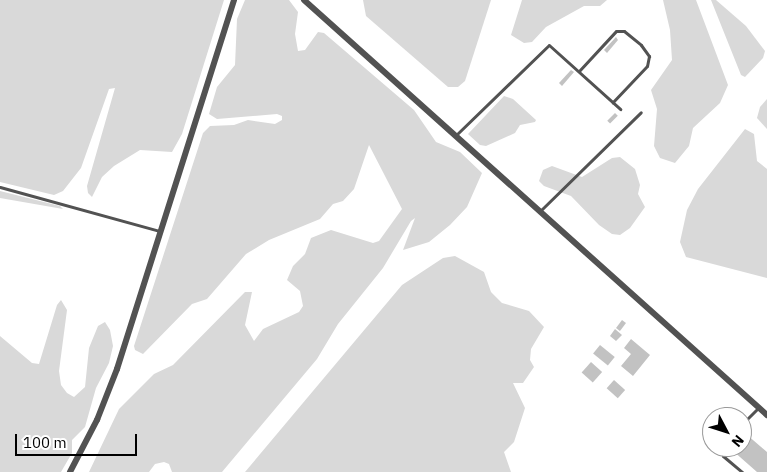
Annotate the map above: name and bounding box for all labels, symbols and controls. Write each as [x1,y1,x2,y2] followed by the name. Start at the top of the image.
[702,407,752,457] north arrow
[18,424,140,456] scale bar
[728,431,748,451] text: N
[23,433,67,452] text: 100 m

